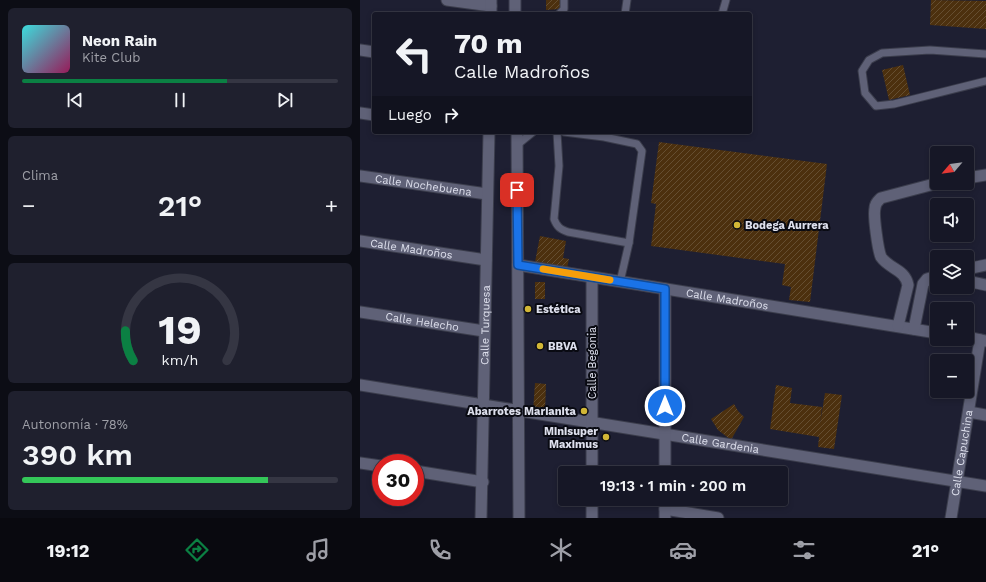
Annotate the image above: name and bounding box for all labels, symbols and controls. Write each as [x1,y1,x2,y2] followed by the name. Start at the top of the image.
[454,27,523,60] text: 70 m
[388,28,440,80] icon: left
[82,32,157,50] text: Neon Rain
[82,50,140,65] text: Kite Club
[454,61,590,82] text: Calle Madroños
[64,89,86,111] icon: previous
[169,89,191,111] icon: pause
[274,89,296,111] icon: next
[440,104,462,126] icon: right
[388,106,432,124] text: Luego
[930,146,974,190] north arrow
[930,146,974,398] map controls
[22,168,58,183] text: Clima
[374,172,473,198] street label: Calle Nochebuena
[500,173,534,207] pin
[506,179,528,201] icon: arrive
[158,188,202,223] text: 21°
[22,193,35,218] text: −
[325,193,338,218] text: +
[930,198,974,242] button: sound
[745,219,829,232] place label: Bodega Aurrera
[732,220,742,230] marker: Bodega Aurrera
[369,236,454,261] street label: Calle Madroños
[930,250,974,294] button: layers
[478,285,492,365] street label: Calle Turquesa
[685,286,770,312] street label: Calle Madroños
[930,302,974,346] button: +
[536,303,581,316] place label: Estética
[523,304,533,314] marker: Estética
[158,305,202,354] text: 19
[385,309,460,334] street label: Calle Helecho
[586,327,599,399] street label: Calle Begonia
[548,340,578,353] place label: BBVA
[535,341,545,351] marker: BBVA
[162,351,198,367] text: km/h
[930,354,974,398] button: −
[644,385,686,427] position arrow
[467,405,577,418] place label: Abarrotes Marianita
[579,406,589,416] marker: Abarrotes Marianita
[948,409,975,497] street label: Calle Capuchina
[22,417,128,432] text: Autonomía · 78%
[544,425,598,451] place label: Minisuper Maximus
[681,430,760,456] street label: Calle Gardenia
[601,432,611,442] marker: Minisuper Maximus
[22,437,133,472] text: 390 km
[372,454,424,506] speed limit sign: 30
[600,477,746,495] text: 19:13 · 1 min · 200 m
[183,536,211,564] icon: directions
[304,536,332,564] icon: music
[426,536,454,564] icon: phone
[547,536,575,564] icon: climate
[669,536,697,564] icon: car
[790,536,818,564] icon: filters
[47,540,90,561] text: 19:12
[912,540,939,561] text: 21°

